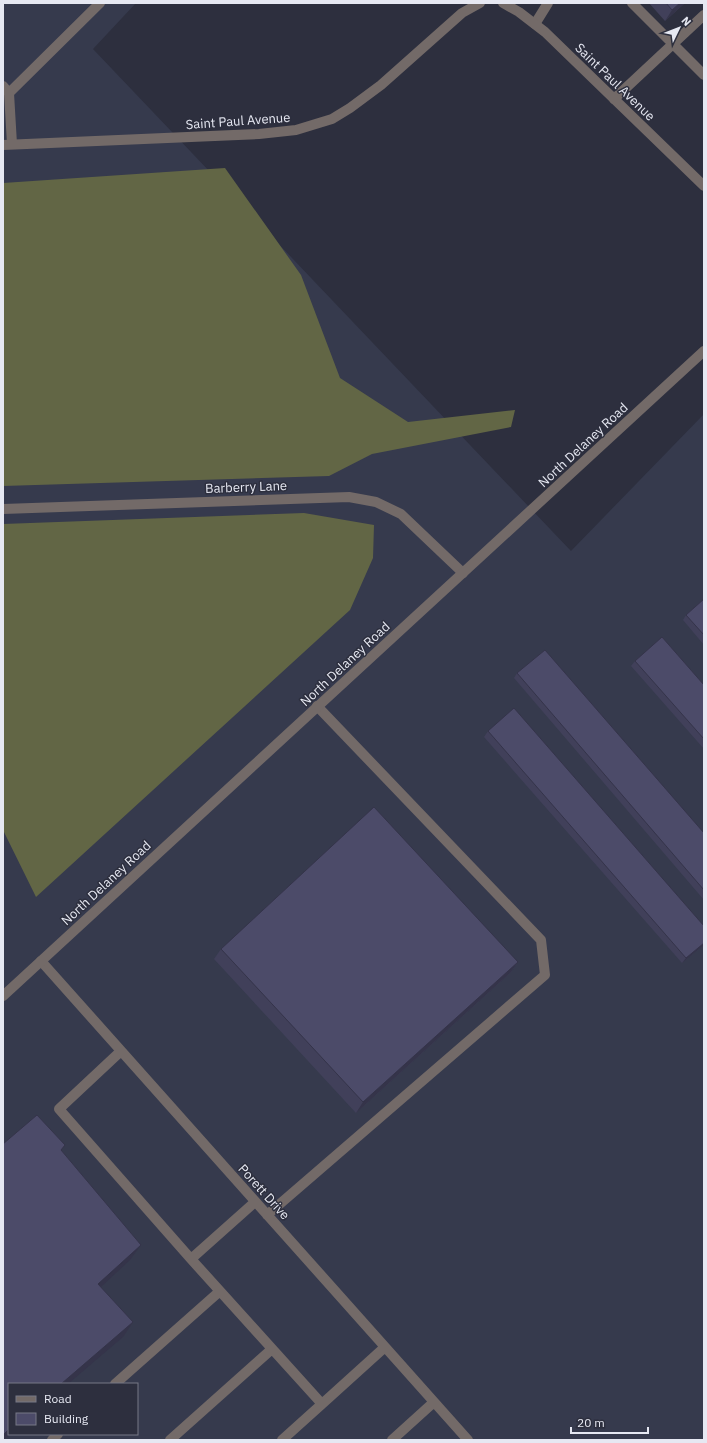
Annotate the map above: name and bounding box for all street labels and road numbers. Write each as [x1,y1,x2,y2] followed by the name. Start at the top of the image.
[571,39,659,125] street label: Saint Paul Avenue
[185,109,291,133] street label: Saint Paul Avenue
[535,399,631,491] street label: North Delaney Road
[205,477,287,497] street label: Barberry Lane
[297,618,393,710] street label: North Delaney Road
[58,837,154,929] street label: North Delaney Road
[235,1161,293,1223] street label: Porett Drive

